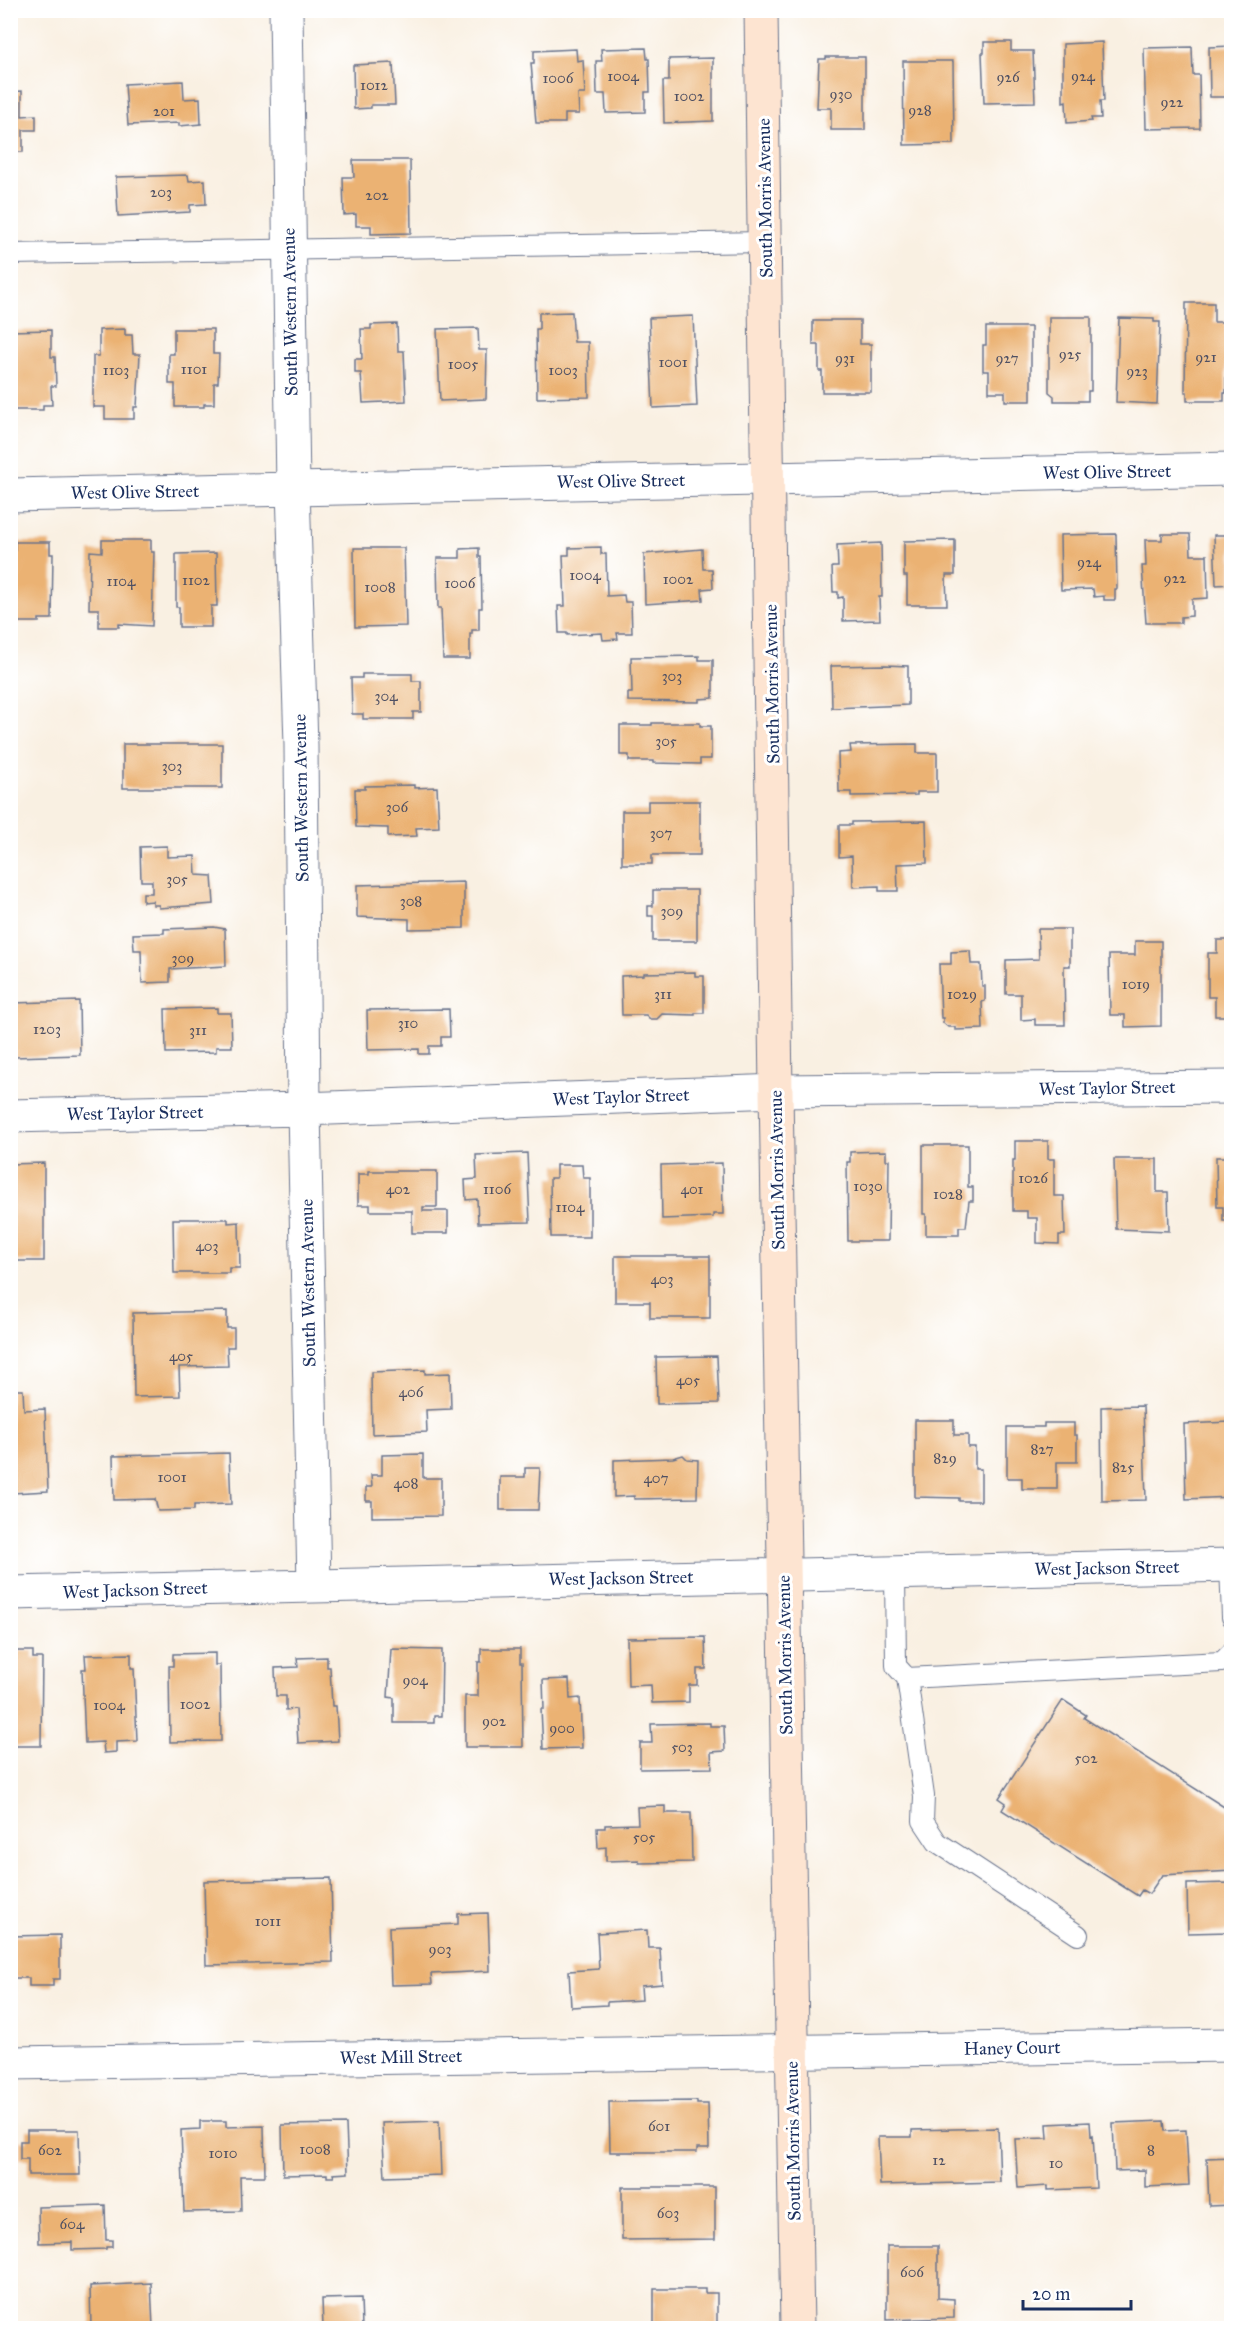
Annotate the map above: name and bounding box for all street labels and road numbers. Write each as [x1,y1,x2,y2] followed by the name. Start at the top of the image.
[753,118,777,278] street label: South Morris Avenue
[278,228,302,396] street label: South Western Avenue
[1043,460,1172,484] street label: West Olive Street
[557,469,686,493] street label: West Olive Street
[71,480,200,504] street label: West Olive Street
[760,604,784,764] street label: South Morris Avenue
[289,714,313,882] street label: South Western Avenue
[1038,1076,1176,1100] street label: West Taylor Street
[552,1084,690,1110] street label: West Taylor Street
[765,1090,789,1250] street label: South Morris Avenue
[66,1101,204,1125] street label: West Taylor Street
[296,1199,320,1367] street label: South Western Avenue
[1034,1556,1180,1581] street label: West Jackson Street
[548,1566,694,1591] street label: West Jackson Street
[773,1575,797,1735] street label: South Morris Avenue
[62,1576,209,1605] street label: West Jackson Street
[963,2036,1061,2060] street label: Haney Court
[340,2045,463,2069] street label: West Mill Street
[781,2061,805,2221] street label: South Morris Avenue

